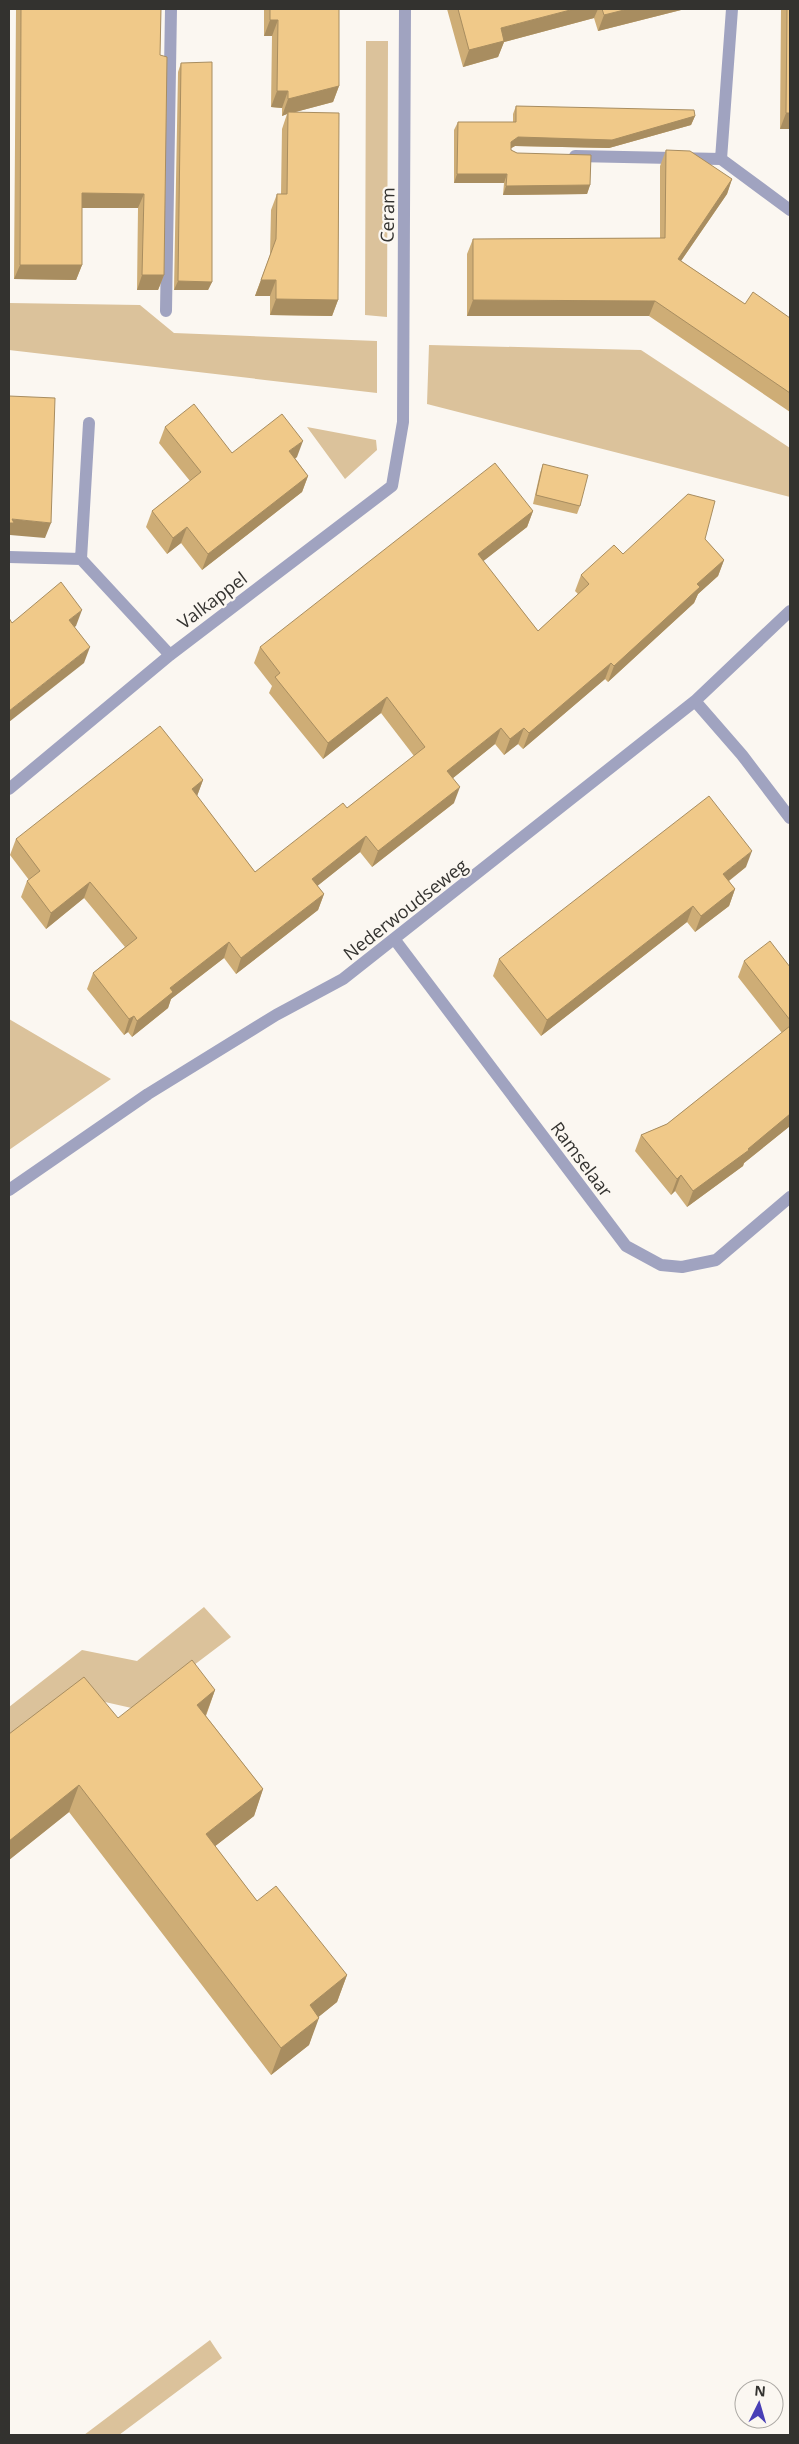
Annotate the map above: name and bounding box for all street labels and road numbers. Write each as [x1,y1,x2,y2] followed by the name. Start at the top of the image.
[375,187,399,243] street label: Ceram
[172,566,252,634] street label: Valkappel
[338,853,472,965] street label: Nederwoudseweg
[546,1116,619,1202] street label: Ramselaar

